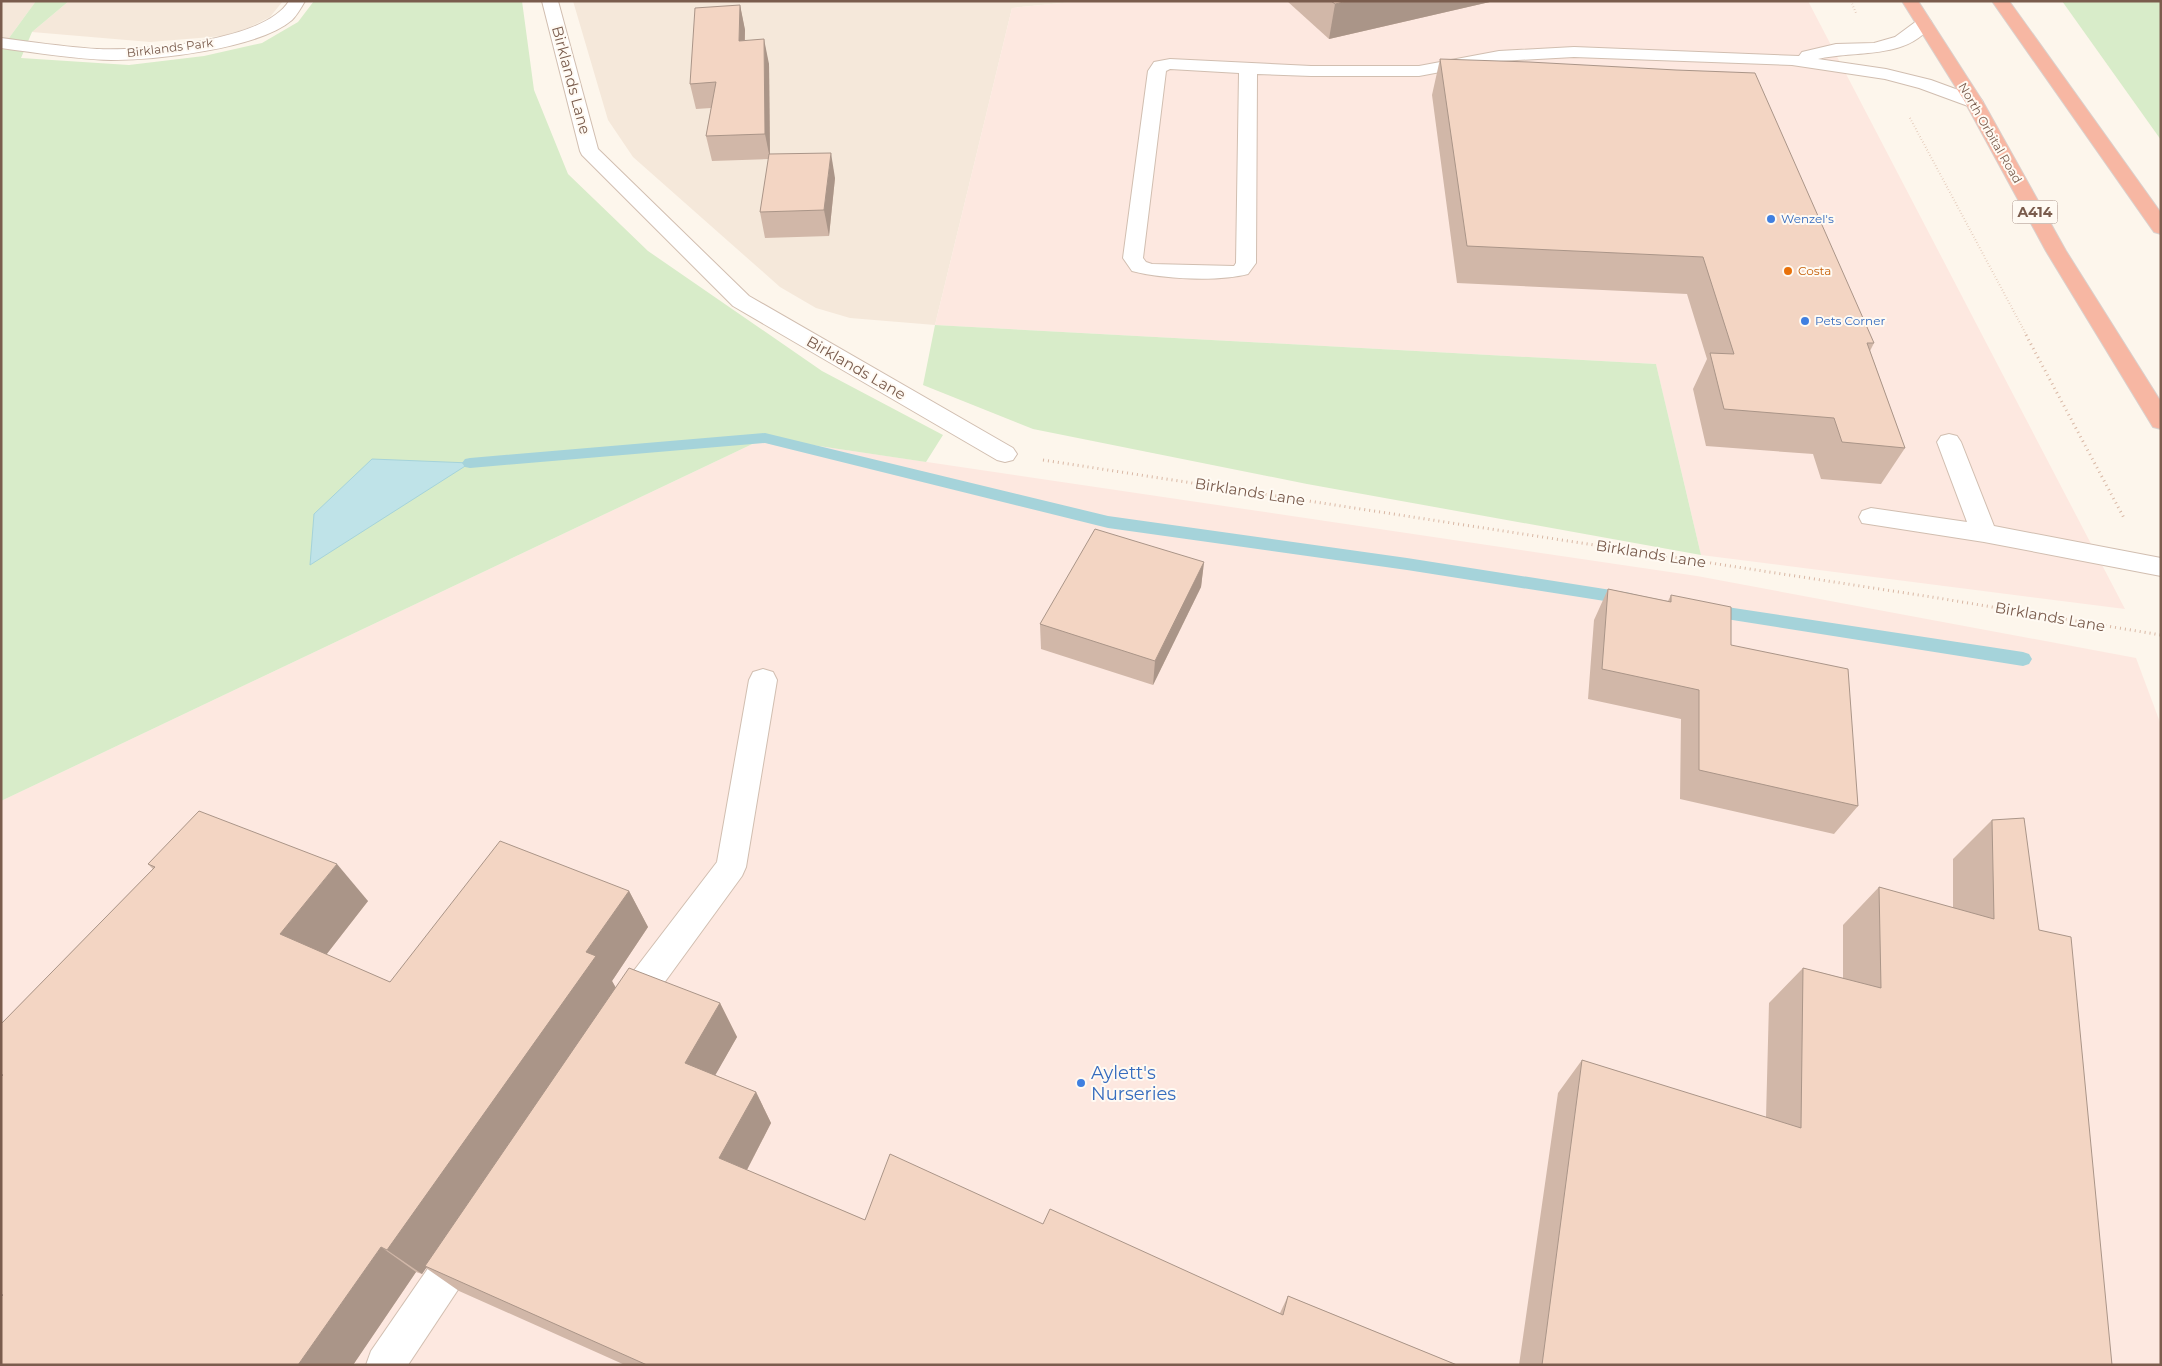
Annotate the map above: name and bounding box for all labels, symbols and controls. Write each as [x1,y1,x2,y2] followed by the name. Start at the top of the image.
[548,24,595,136] street label: Birklands Lane
[126,35,215,60] street label: Birklands Park
[1955,80,2025,186] street label: North Orbital Road
[2012,200,2058,223] road number: A414
[1781,211,1834,226] place label: Wenzel's
[1765,213,1777,225] marker: Wenzel's
[1798,263,1831,278] place label: Costa
[1782,265,1794,277] marker: Costa
[1815,313,1885,328] place label: Pets Corner
[1799,315,1811,327] marker: Pets Corner
[803,331,909,404] street label: Birklands Lane
[1194,473,1307,510] street label: Birklands Lane
[1595,535,1708,572] street label: Birklands Lane
[1994,597,2107,636] street label: Birklands Lane
[1091,1062,1176,1105] place label: Aylett's Nurseries
[1075,1077,1087,1089] marker: Aylett's Nurseries

